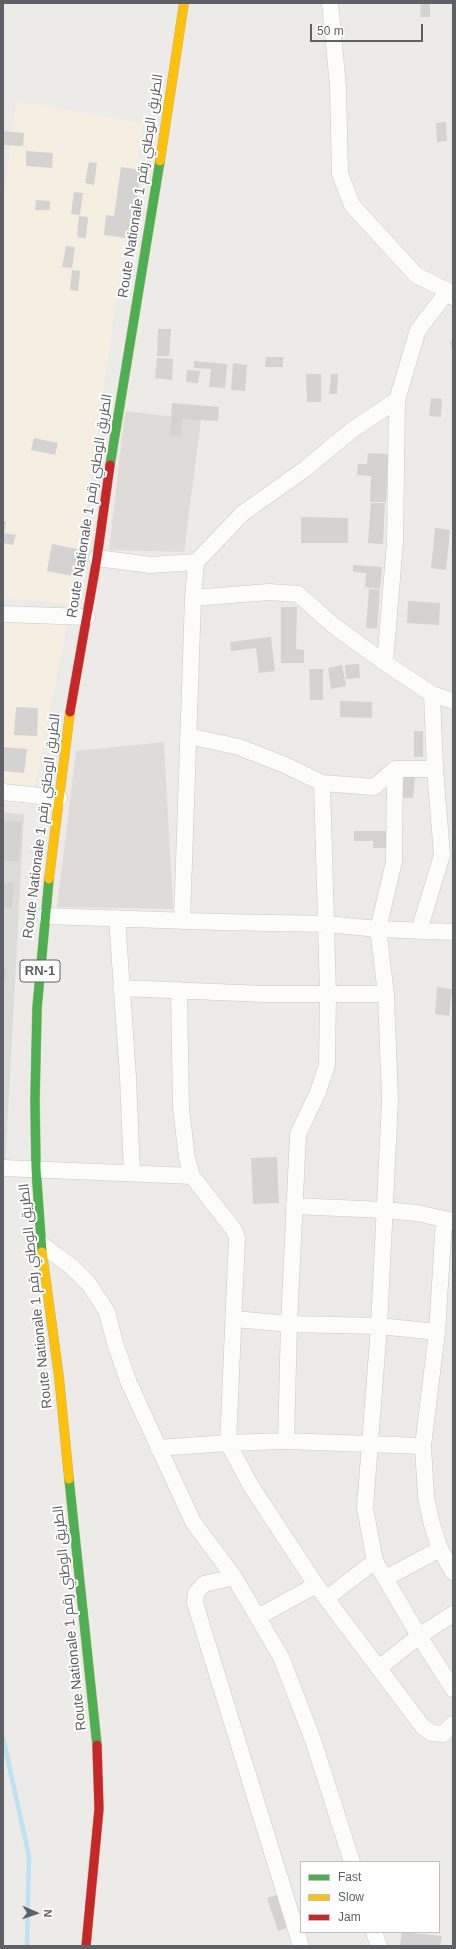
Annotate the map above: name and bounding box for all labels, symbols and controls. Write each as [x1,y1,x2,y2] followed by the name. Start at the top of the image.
[312,16,425,42] scale bar
[317,24,344,38] text: 50 m
[115,73,167,299] street label: Route Nationale الطريق الوطني رقم 1
[64,393,116,619] street label: Route Nationale الطريق الوطني رقم 1
[20,713,64,939] street label: Route Nationale الطريق الوطني رقم 1
[20,960,60,982] road number: RN-1
[16,1182,56,1410] street label: Route Nationale الطريق الوطني رقم 1
[50,1504,90,1732] street label: Route Nationale الطريق الوطني رقم 1
[300,1861,440,1933] legend
[338,1870,361,1884] text: Fast
[338,1890,364,1904] text: Slow
[16,1893,56,1933] north arrow
[42,1909,54,1918] text: N
[338,1910,361,1924] text: Jam

